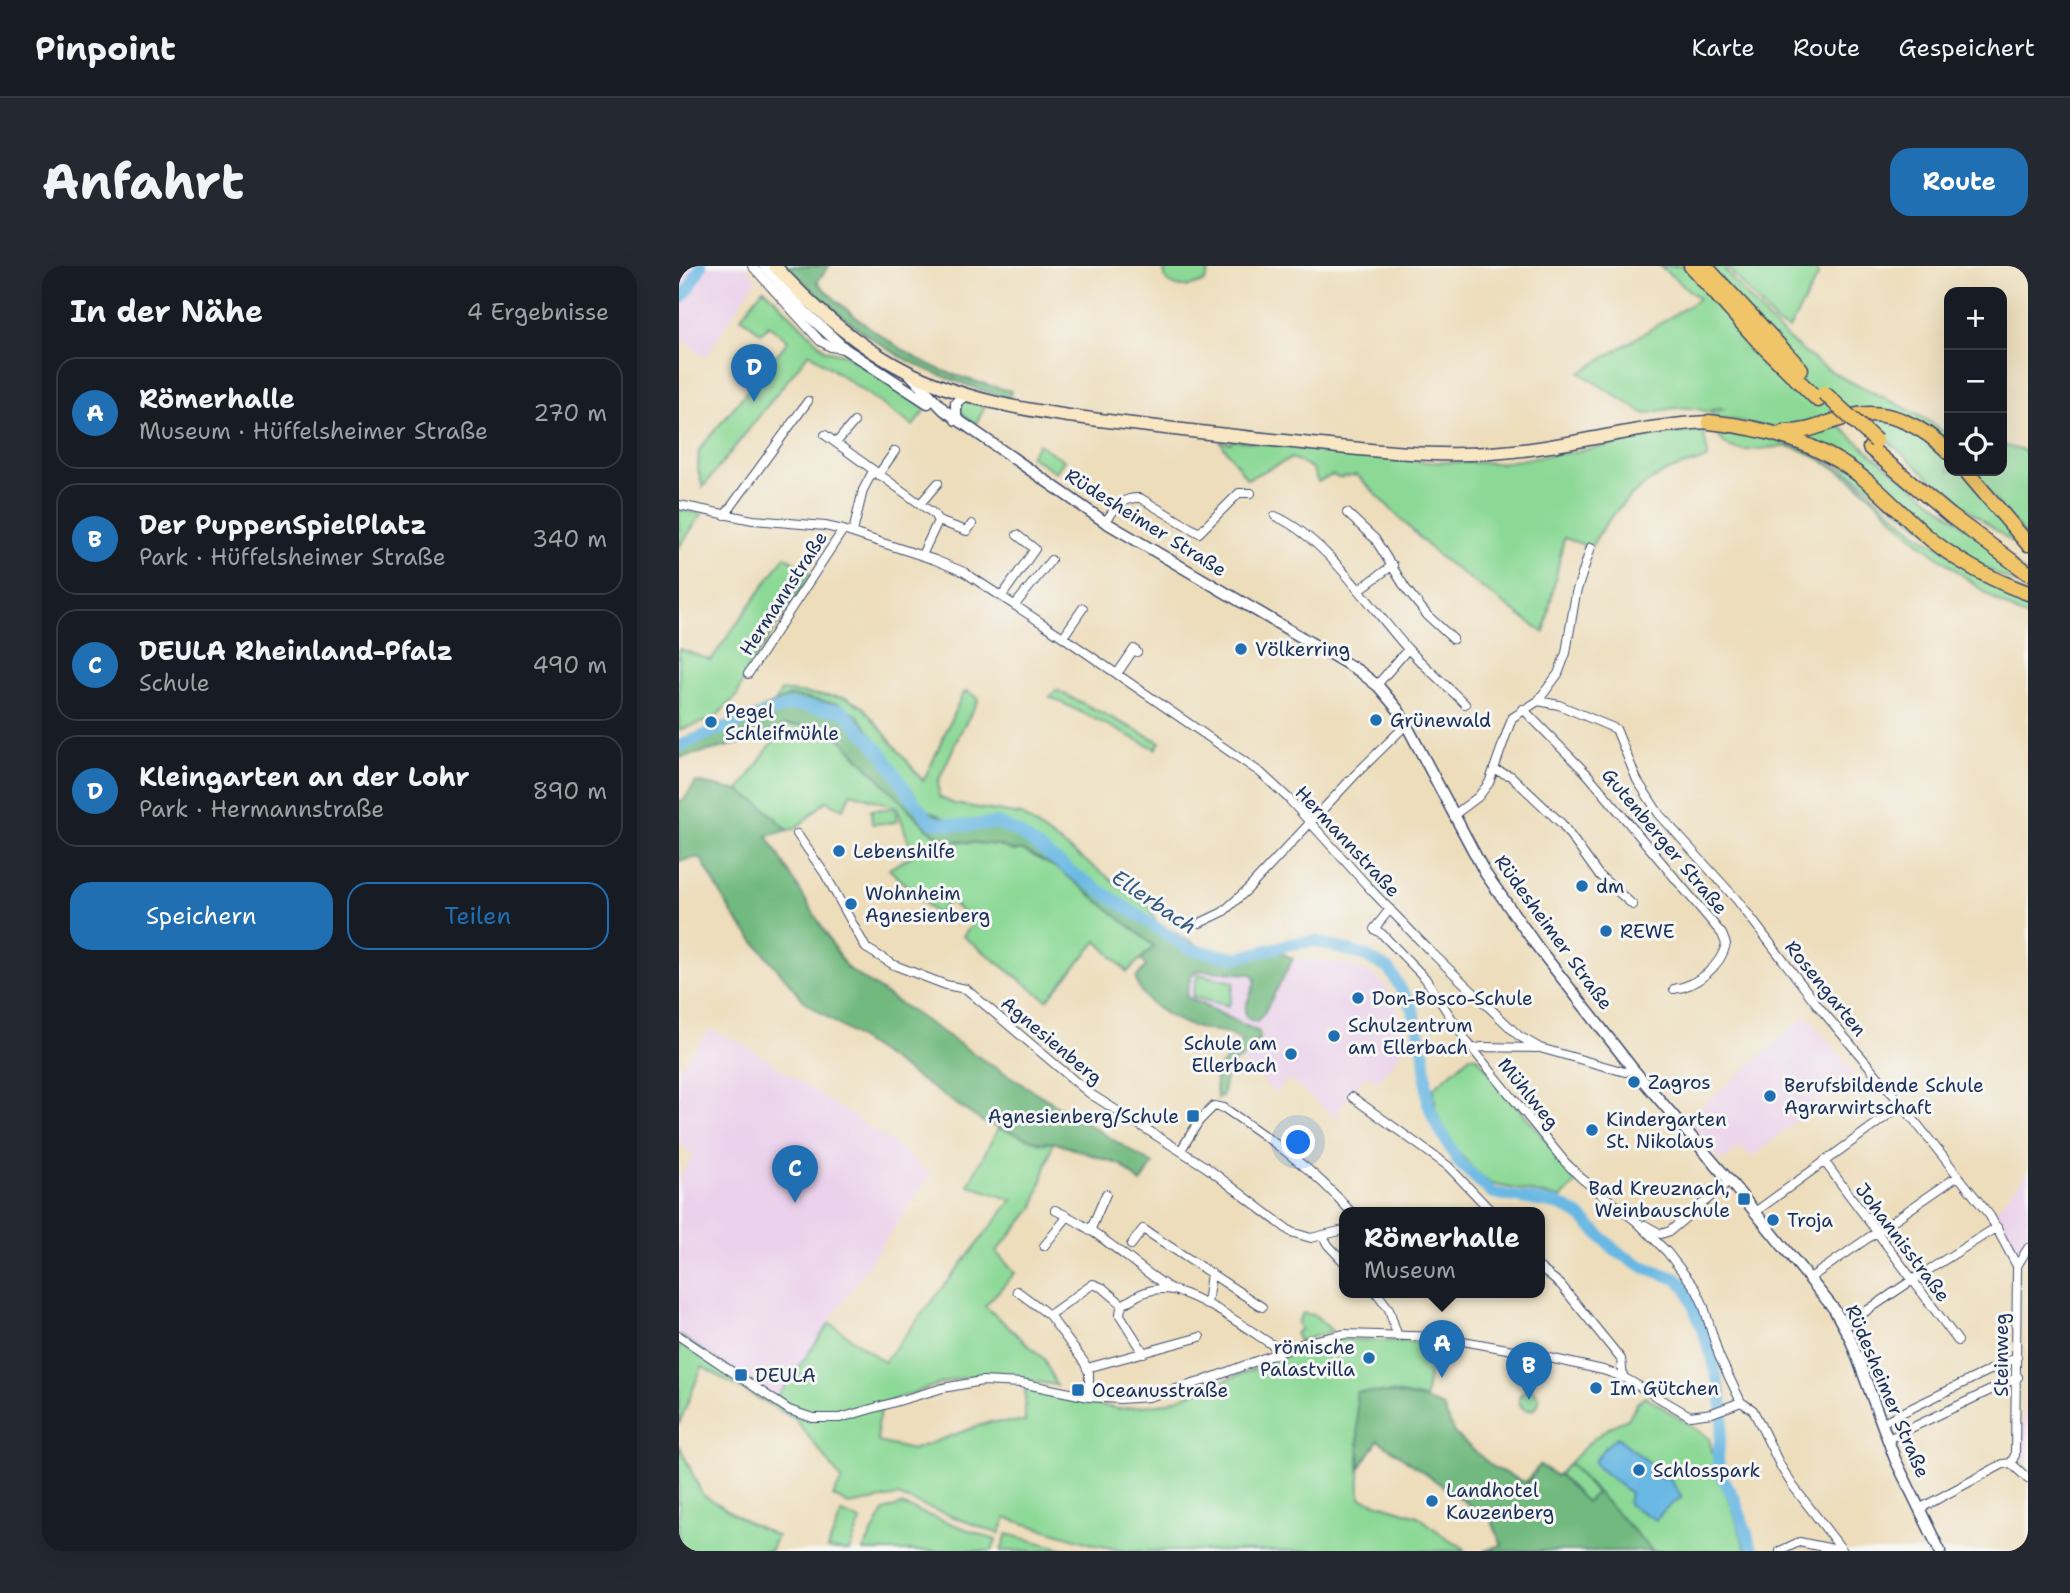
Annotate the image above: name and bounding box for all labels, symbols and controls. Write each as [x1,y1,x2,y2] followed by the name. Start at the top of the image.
[35,26,176,71] text: Pinpoint
[1691,32,1755,64] text: Karte
[1793,32,1860,64] text: Route
[1898,32,2035,64] text: Gespeichert
[1890,148,2028,216] button: Route
[42,149,244,215] text: Anfahrt
[1944,287,2007,476] map controls
[1944,287,2007,350] button: +
[70,291,263,332] text: In der Nähe
[467,297,609,327] text: 4 Ergebnisse
[731,344,777,402] pin: D
[1944,350,2007,413] button: −
[139,381,295,416] text: Römerhalle
[86,398,104,428] text: A
[533,398,607,428] text: 270 m
[1944,413,2007,476] button: locate
[139,416,488,446] text: Museum · Hüffelsheimer Straße
[1060,463,1231,582] street label: Rüdesheimer Straße
[139,507,427,542] text: Der PuppenSpielPlatz
[88,524,102,554] text: B
[532,524,607,554] text: 340 m
[734,526,833,660] street label: Hermannstraße
[139,542,446,572] text: Park · Hüffelsheimer Straße
[139,633,453,668] text: DEULA Rheinland-Pfalz
[1255,637,1350,662] place label: Völkerring
[1233,641,1249,657] marker: Völkerring
[88,650,102,680] text: C
[532,650,607,680] text: 490 m
[139,668,210,698] text: Schule
[725,699,839,746] place label: Pegel Schleifmühle
[1390,708,1491,733] place label: Grünewald
[1368,712,1384,728] marker: Grünewald
[703,714,719,730] marker: Pegel Schleifmühle
[139,759,469,794] text: Kleingarten an der Lohr
[1596,763,1733,920] street label: Gutenberger Straße
[87,776,103,806] text: D
[533,776,607,806] text: 890 m
[1290,780,1406,902] street label: Hermannstraße
[139,794,384,824] text: Park · Hermannstraße
[853,839,955,864] place label: Lebenshilfe
[831,843,847,859] marker: Lebenshilfe
[1489,850,1618,1015] street label: Rüdesheimer Straße
[1106,863,1202,941] water label: Ellerbach
[1596,874,1624,899] place label: dm
[1574,878,1590,894] marker: dm
[865,881,990,928] place label: Wohnheim Agnesienberg
[70,882,333,950] button: Speichern
[347,882,609,950] button: Teilen
[843,896,859,912] marker: Wohnheim Agnesienberg
[1620,919,1675,944] place label: REWE
[1598,923,1614,939] marker: REWE
[1779,935,1872,1041] street label: Rosengarten
[1372,986,1533,1011] place label: Don-Bosco-Schule
[1350,990,1366,1006] marker: Don-Bosco-Schule
[996,991,1108,1090] street label: Agnesienberg
[1348,1013,1473,1060] place label: Schulzentrum am Ellerbach
[1326,1028,1342,1044] marker: Schulzentrum am Ellerbach
[1184,1031,1277,1078] place label: Schule am Ellerbach
[1283,1046,1299,1062] marker: Schule am Ellerbach
[1492,1053,1565,1134] street label: Mühlweg
[1648,1070,1711,1095] place label: Zagros
[1784,1073,1984,1120] place label: Berufsbildende Schule Agrarwirtschaft
[1626,1074,1642,1090] marker: Zagros
[1762,1088,1778,1104] marker: Berufsbildende Schule Agrarwirtschaft
[988,1104,1179,1129] place label: Agnesienberg/Schule
[1606,1107,1727,1154] place label: Kindergarten St. Nikolaus
[1185,1108,1201,1124] marker: Agnesienberg/Schule
[1584,1122,1600,1138] marker: Kindergarten St. Nikolaus
[1281,1125,1315,1159] your location
[772,1145,818,1203] pin: C
[1589,1176,1730,1223] place label: Bad Kreuznach, Weinbauschule
[1850,1178,1956,1307] street label: Johannisstraße
[1736,1191,1752,1207] marker: Bad Kreuznach, Weinbauschule
[1339,1207,1545,1298] popup
[1787,1208,1833,1233] place label: Troja
[1765,1212,1781,1228] marker: Troja
[1364,1220,1520,1255] text: Römerhalle
[1364,1255,1456,1285] text: Museum
[1840,1301,1935,1482] street label: Rüdesheimer Straße
[1989,1313,2014,1397] street label: Steinweg
[1419,1320,1465,1378] pin: A
[1260,1335,1355,1382] place label: römische Palastvilla
[1506,1342,1552,1400] pin: B
[1361,1350,1377,1366] marker: römische Palastvilla
[755,1363,816,1388] place label: DEULA
[733,1367,749,1383] marker: DEULA
[1610,1376,1719,1401] place label: Im Gütchen
[1092,1378,1228,1403] place label: Oceanusstraße
[1588,1380,1604,1396] marker: Im Gütchen
[1070,1382,1086,1398] marker: Oceanusstraße
[1653,1458,1761,1483] place label: Schlosspark
[1631,1462,1647,1478] marker: Schlosspark
[1446,1478,1554,1525] place label: Landhotel Kauzenberg
[1424,1493,1440,1509] marker: Landhotel Kauzenberg

